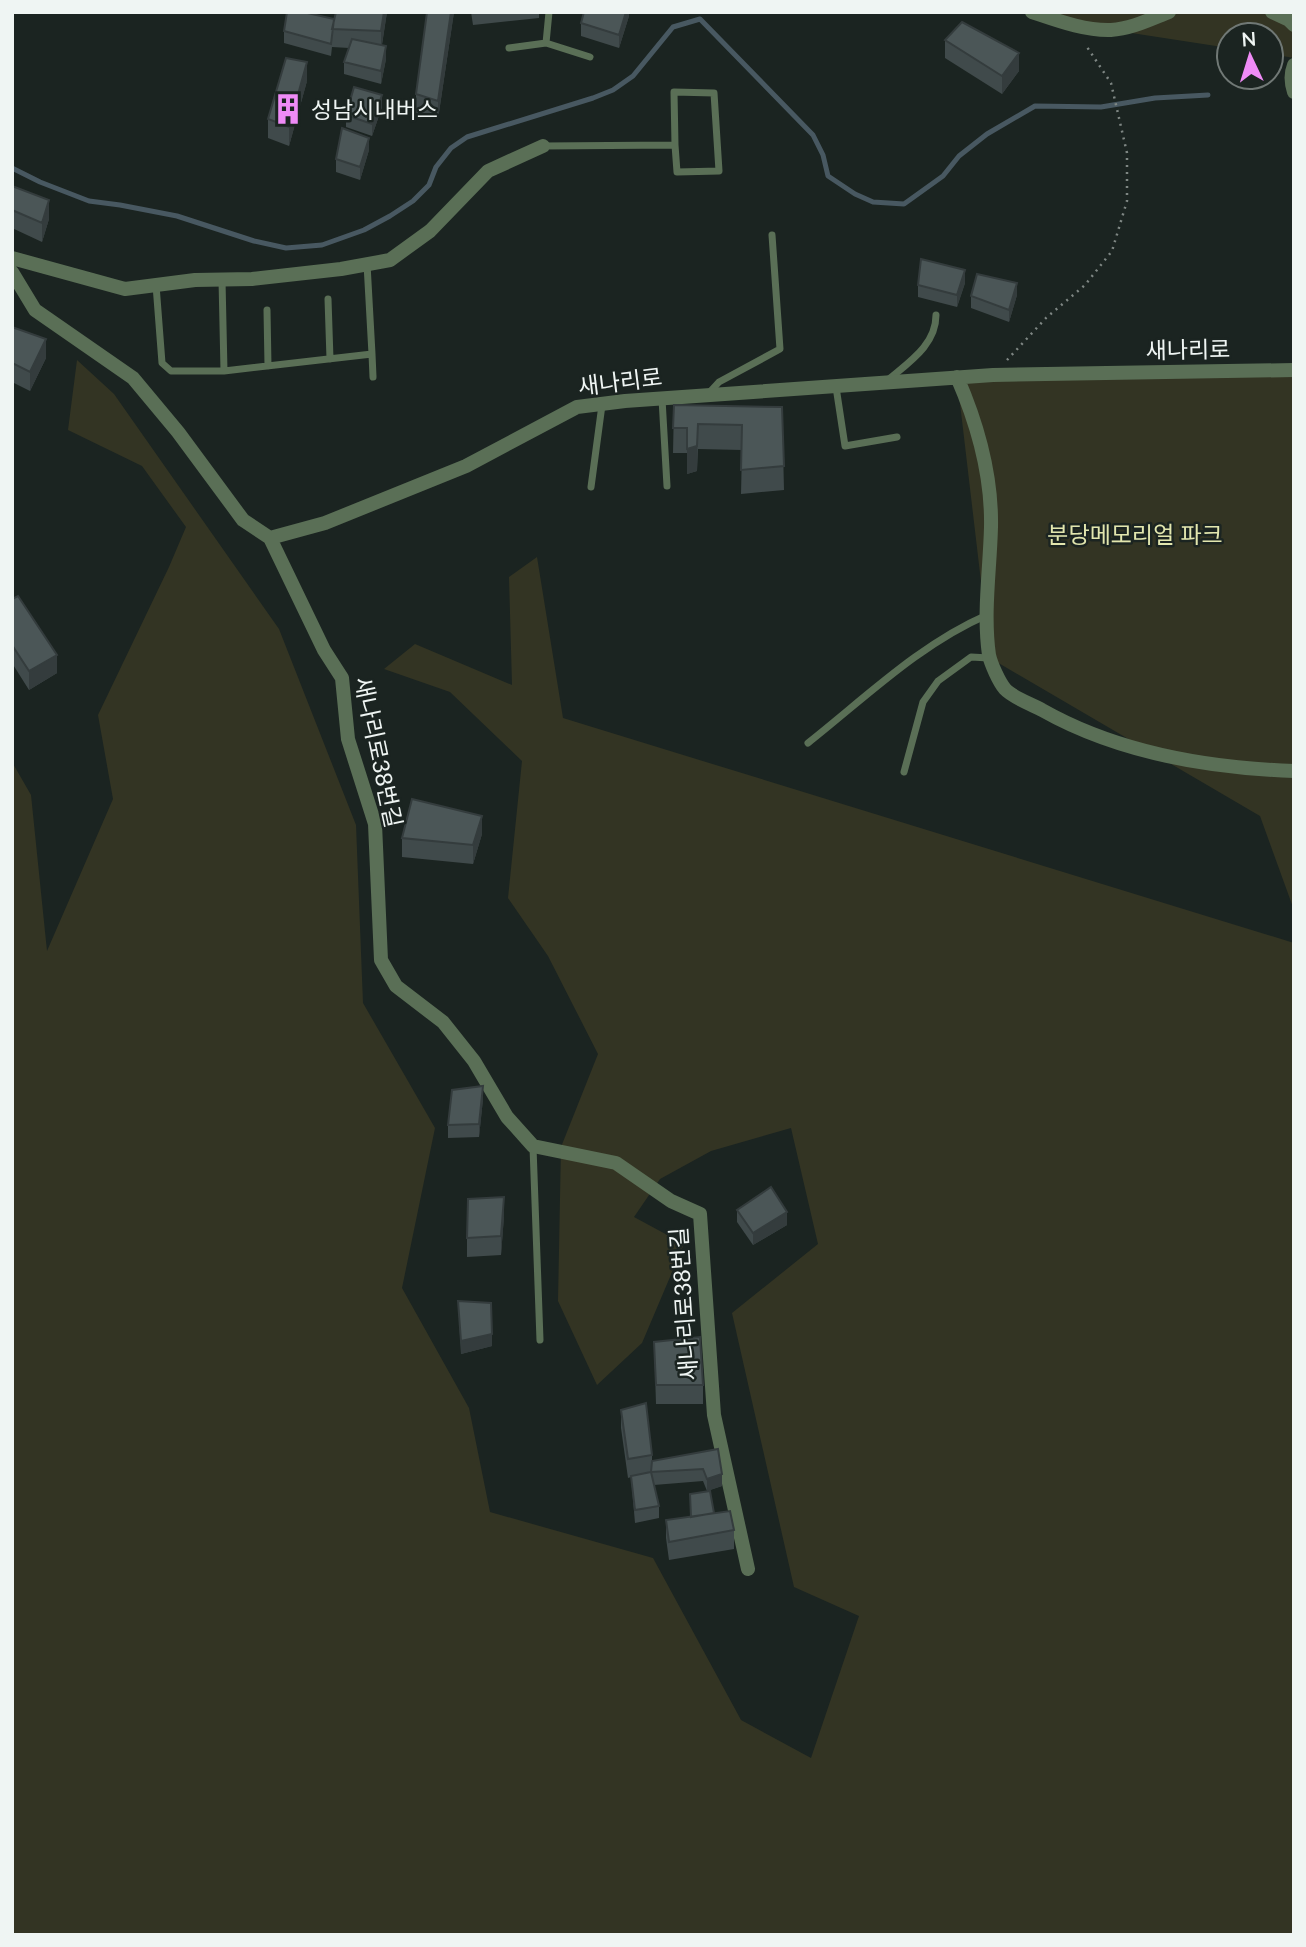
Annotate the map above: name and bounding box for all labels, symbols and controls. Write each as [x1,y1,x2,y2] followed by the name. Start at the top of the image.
[1215,21,1285,91] north arrow
[1241,27,1257,51] text: N
[271,92,305,126] building icon: 성남시내버스
[311,95,438,123] place label: 성남시내버스
[1145,334,1231,364] street label: 새나리로
[576,362,664,400] street label: 새나리로
[1047,520,1223,548] park label: 분당메모리얼 파크
[349,674,409,830] street label: 새나리로38번길
[664,1226,702,1382] street label: 새나리로38번길

